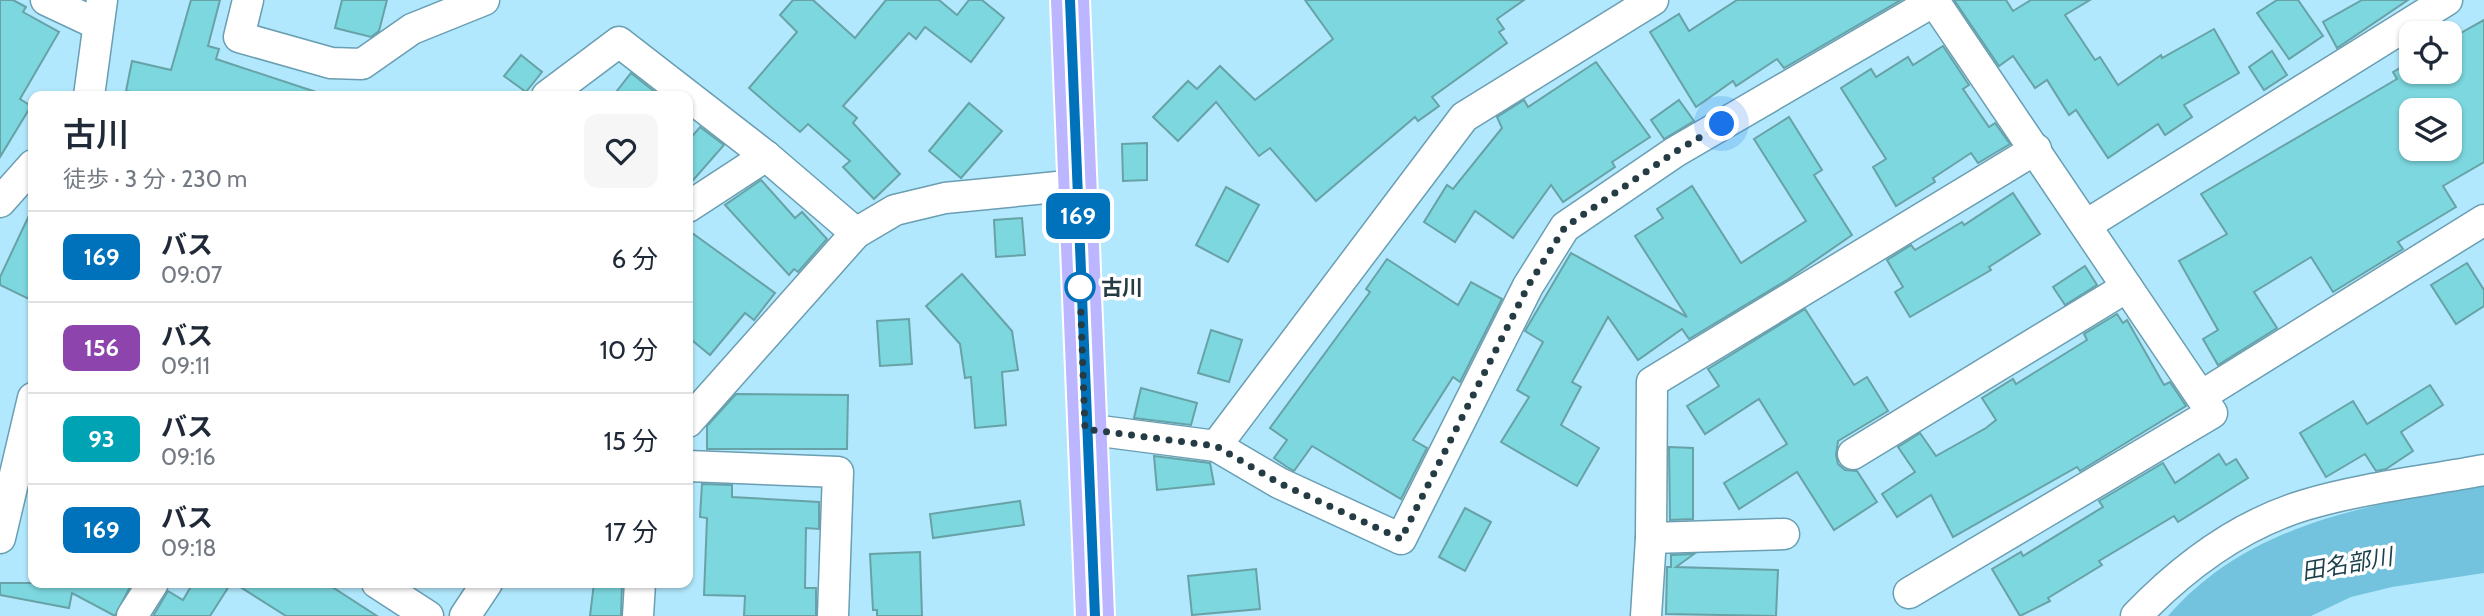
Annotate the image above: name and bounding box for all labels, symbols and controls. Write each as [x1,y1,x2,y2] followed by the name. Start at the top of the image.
[2399,21,2462,161] map controls
[2399,21,2462,84] button: locate
[2399,98,2462,161] button: layers
[1704,106,1739,141] your location
[63,114,129,154] text: 古川
[584,114,658,188] button: heart
[63,165,247,193] text: 徒歩 · 3 分 · 230 m
[1038,193,1118,239] line badge: 169
[1060,201,1096,230] text: 169
[161,229,213,261] text: バス
[84,242,119,271] text: 169
[611,243,658,275] text: 6 分
[161,261,222,289] text: 09:07
[1065,272,1095,302] marker: 古川
[1101,275,1143,300] place label: 古川
[161,320,213,352] text: バス
[84,333,119,362] text: 156
[600,334,658,366] text: 10 分
[161,352,210,380] text: 09:11
[161,411,213,443] text: バス
[88,424,115,453] text: 93
[604,425,658,457] text: 15 分
[161,443,215,471] text: 09:16
[161,502,213,534] text: バス
[84,515,119,544] text: 169
[605,516,658,548] text: 17 分
[161,534,216,562] text: 09:18
[2299,542,2398,586] water label: 田名部川

